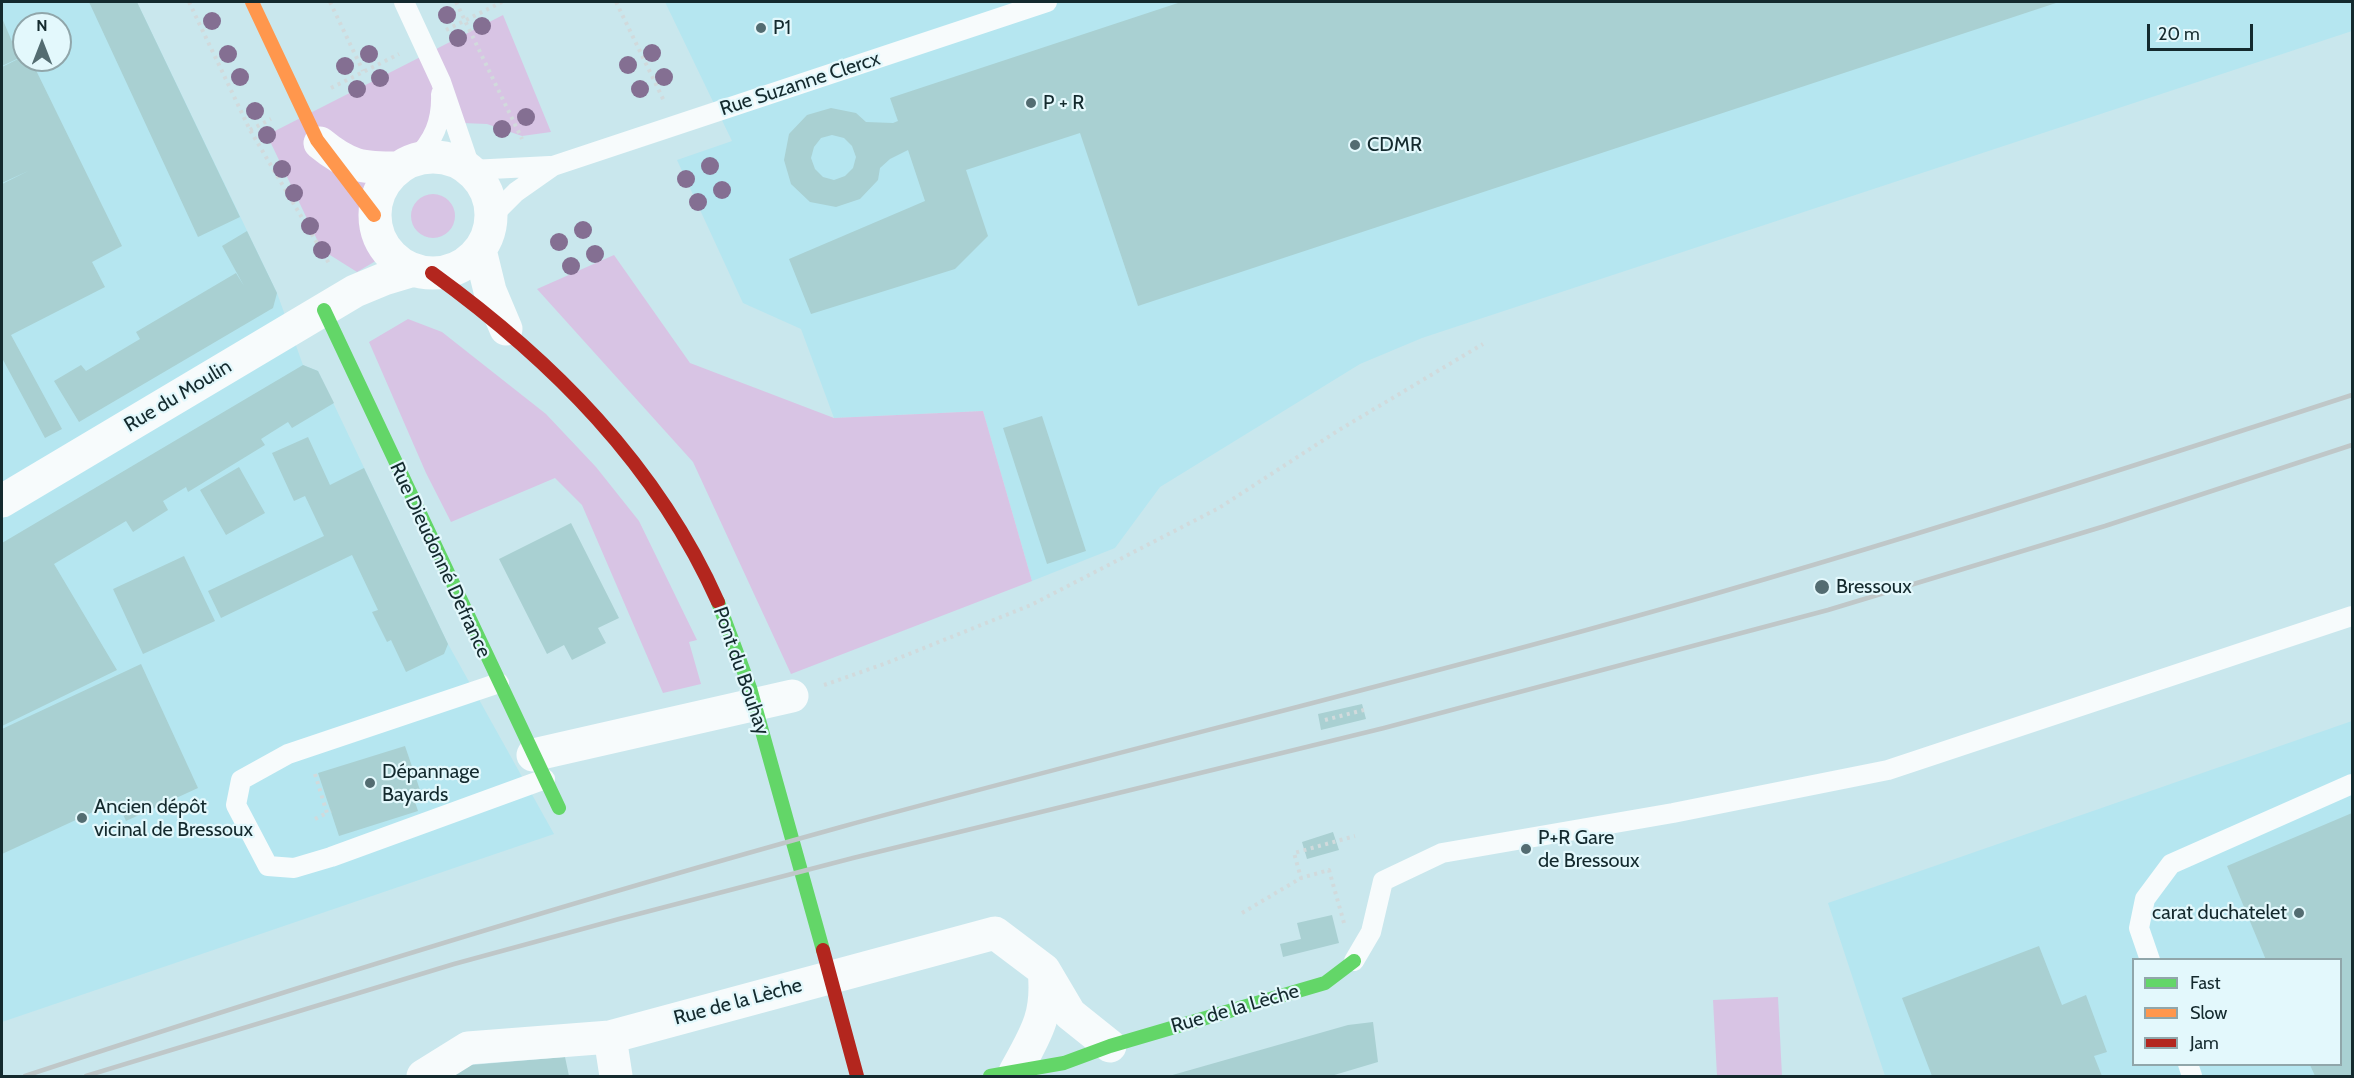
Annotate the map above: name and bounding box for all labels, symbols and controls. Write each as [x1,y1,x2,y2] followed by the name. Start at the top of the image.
[12,12,72,72] north arrow
[2150,12,2256,50] scale bar
[36,16,48,35] text: N
[773,16,791,40] place label: P1
[754,21,768,35] marker: P1
[2158,23,2200,45] text: 20 m
[717,47,883,121] street label: Rue Suzanne Clercx
[1043,91,1084,115] place label: P + R
[1024,96,1038,110] marker: P + R
[1367,133,1422,157] place label: CDMR
[1348,138,1362,152] marker: CDMR
[120,355,236,437] street label: Rue du Moulin
[384,458,496,662] street label: Rue Dieudonné Defrance
[1836,575,1912,599] place label: Bressoux
[1813,578,1831,596] marker: Bressoux
[708,604,774,738] street label: Pont du Bouhay
[382,760,480,807] place label: Dépannage Bayards
[363,776,377,790] marker: Dépannage Bayards
[94,795,253,842] place label: Ancien dépôt vicinal de Bressoux
[75,811,89,825] marker: Ancien dépôt vicinal de Bressoux
[1538,826,1639,873] place label: P+R Gare de Bressoux
[1519,842,1533,856] marker: P+R Gare de Bressoux
[2152,901,2287,925] place label: carat duchatelet
[2292,906,2306,920] marker: carat duchatelet
[2132,958,2342,1066] legend
[2190,972,2221,994] text: Fast
[671,973,805,1031] street label: Rue de la Lèche
[1168,979,1302,1039] street label: Rue de la Lèche
[2190,1002,2227,1024] text: Slow
[2190,1032,2219,1054] text: Jam

